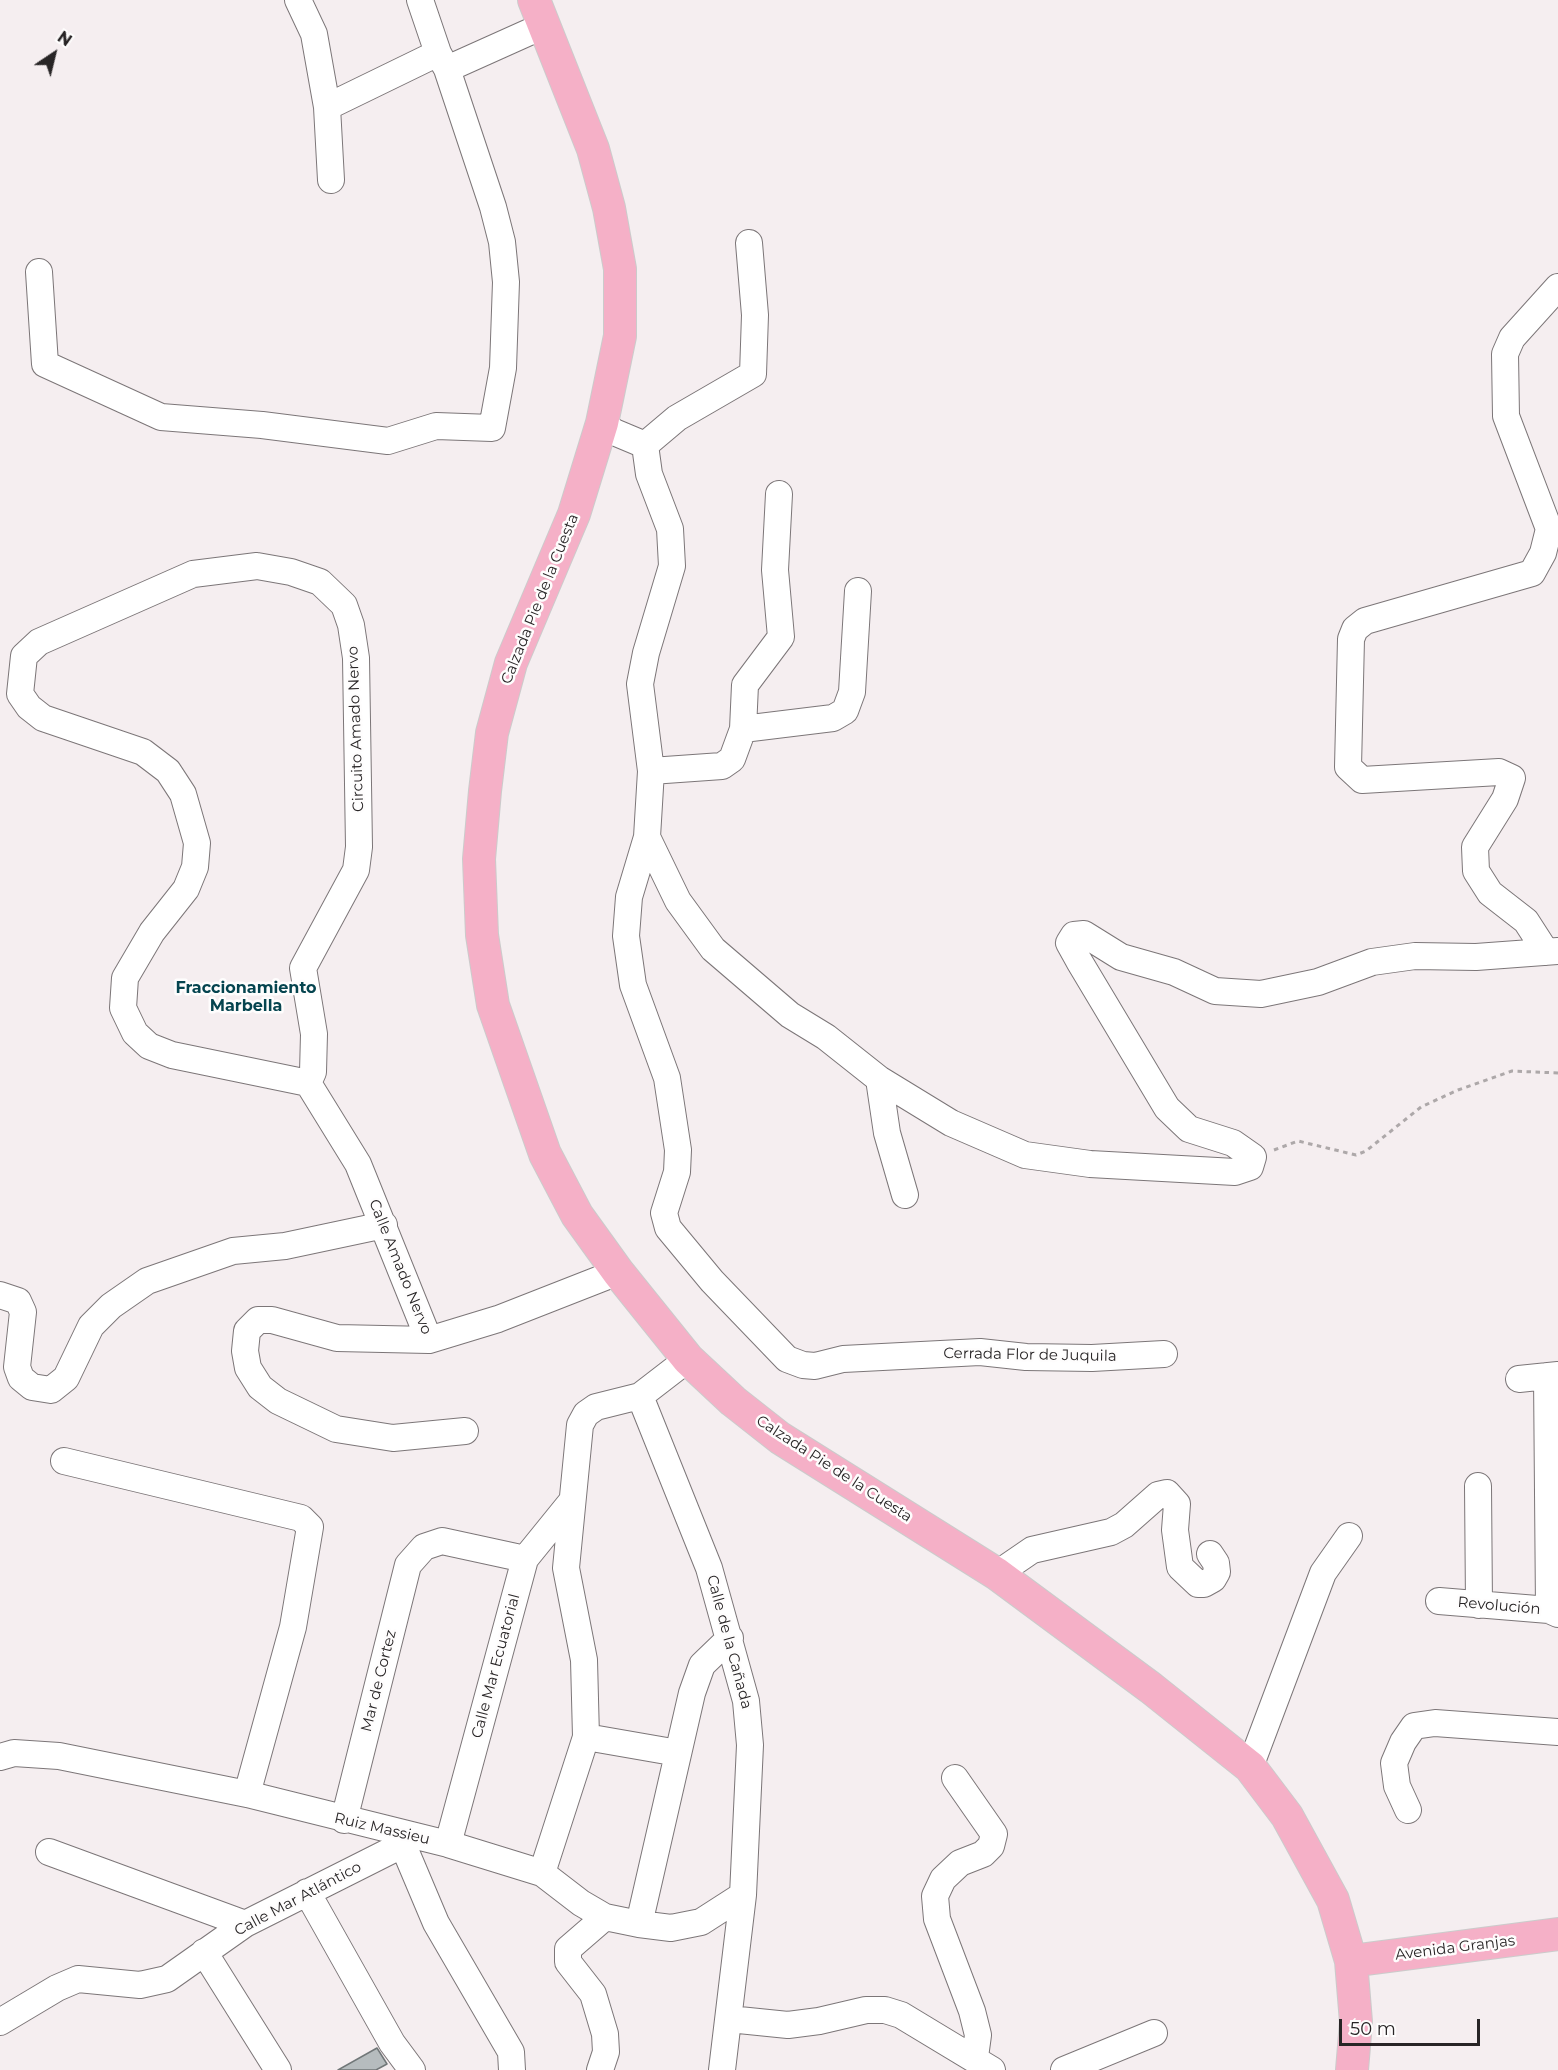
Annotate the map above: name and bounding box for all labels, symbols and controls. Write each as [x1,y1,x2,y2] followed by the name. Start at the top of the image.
[24,24,84,84] north arrow
[54,27,75,50] text: N
[498,511,582,687] street label: Calzada Pie de la Cuesta
[344,646,368,812] street label: Circuito Amado Nervo
[175,978,317,1016] district label: Fraccionamiento Marbella
[365,1197,435,1337] street label: Calle Amado Nervo
[943,1344,1117,1366] street label: Cerrada Flor de Juquila
[753,1412,915,1526] street label: Calzada Pie de la Cuesta
[702,1573,756,1711] street label: Calle de la Cañada
[468,1592,524,1740] street label: Calle Mar Ecuatorial
[1457,1593,1541,1619] street label: Revolución
[358,1628,400,1734] street label: Mar de Cortez
[332,1809,432,1849] street label: Ruiz Massieu
[231,1858,365,1940] street label: Calle Mar Atlántico
[1394,1932,1516,1964] street label: Avenida Granjas
[1342,2007,1483,2045] scale bar
[1350,2018,1396,2040] text: 50 m

